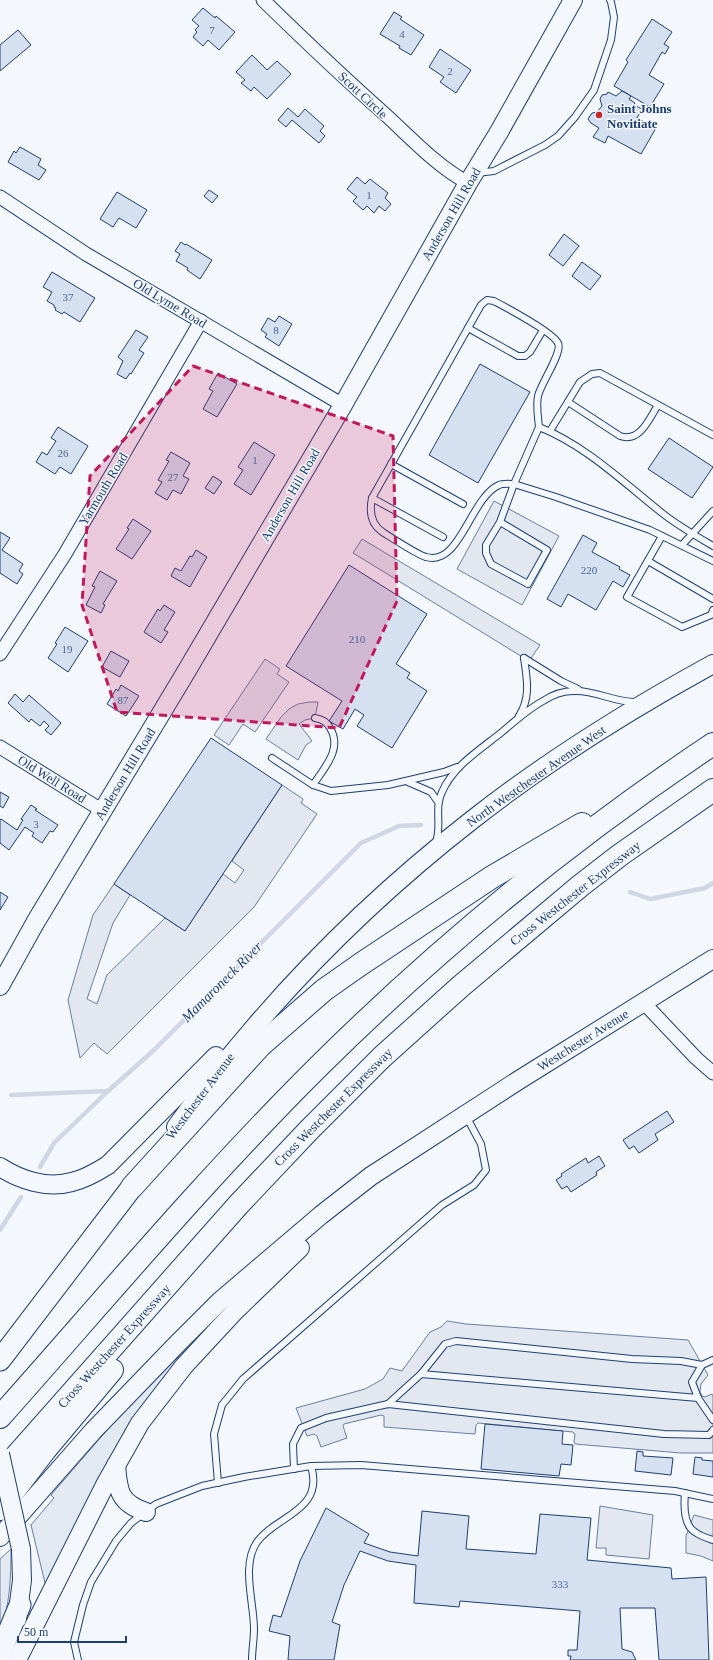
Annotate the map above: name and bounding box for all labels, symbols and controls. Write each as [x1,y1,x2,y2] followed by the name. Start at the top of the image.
[209,24,215,36] house number: 7
[399,28,405,40] house number: 4
[447,65,453,77] house number: 2
[335,68,391,122] street label: Scott Circle
[607,101,672,131] place label: Saint Johns Novitiate
[594,110,604,120] marker: Saint Johns Novitiate
[418,164,484,263] street label: Anderson Hill Road
[366,189,372,201] house number: 1
[131,275,210,331] street label: Old Lyme Road
[63,291,74,303] house number: 37
[273,324,279,336] house number: 8
[257,445,323,544] street label: Anderson Hill Road
[58,447,69,459] house number: 26
[75,450,131,528] street label: Yarmouth Road
[252,454,258,466] house number: 1
[168,471,179,483] house number: 27
[581,564,598,576] house number: 220
[349,633,366,645] house number: 210
[62,643,73,655] house number: 19
[118,694,129,706] house number: 87
[463,722,609,830] street label: North Westchester Avenue West
[92,725,159,823] street label: Anderson Hill Road
[15,752,89,806] street label: Old Well Road
[33,818,39,830] house number: 3
[507,837,644,949] street label: Cross Westchester Expressway
[178,938,266,1026] water label: Mamaroneck River
[535,1006,631,1074] street label: Westchester Avenue
[271,1044,396,1169] street label: Cross Westchester Expressway
[163,1050,238,1142] street label: Westchester Avenue
[54,1281,174,1411] street label: Cross Westchester Expressway
[552,1578,569,1590] house number: 333
[18,1618,126,1644] scale bar
[24,1625,49,1639] text: 50 m

